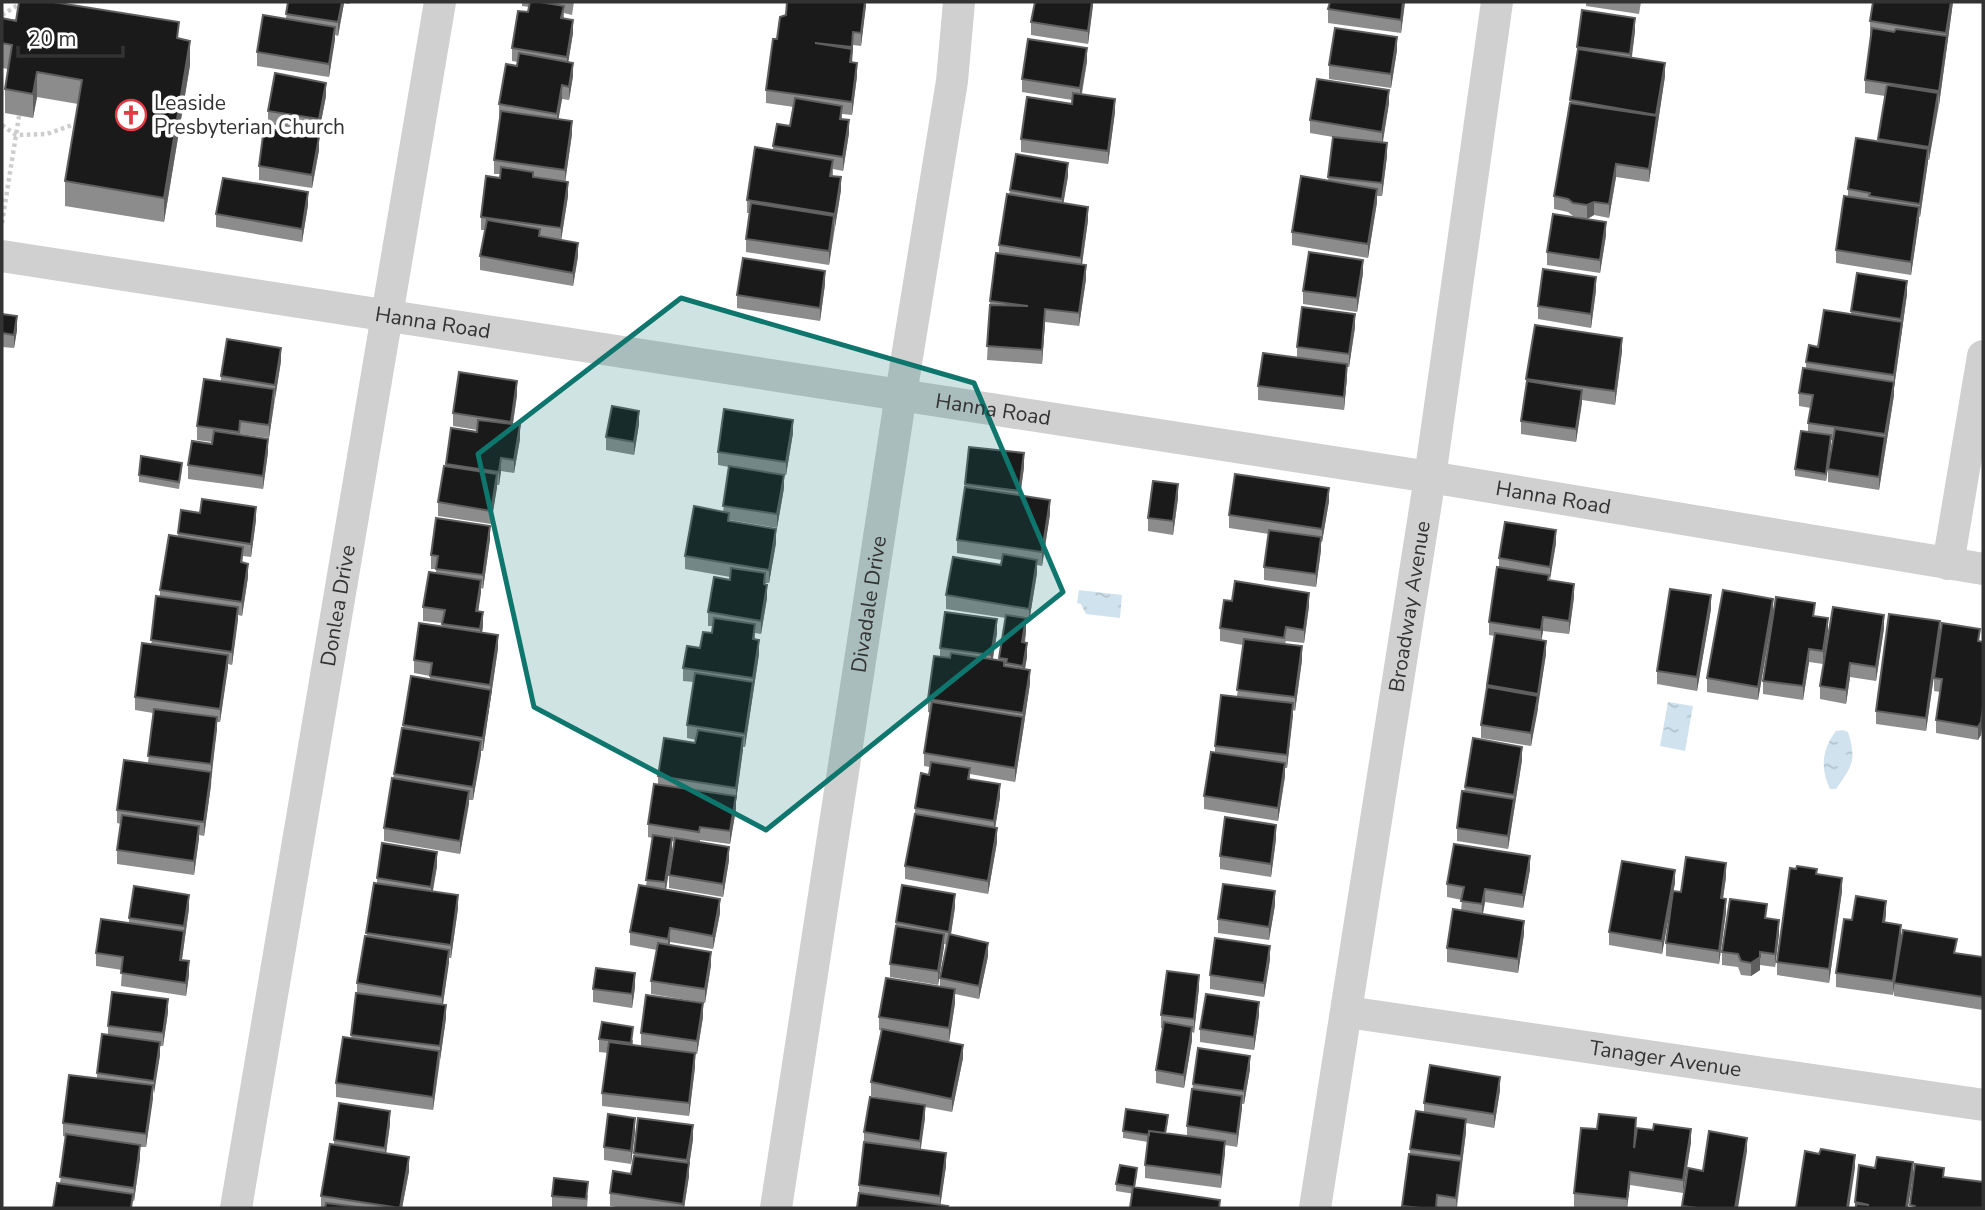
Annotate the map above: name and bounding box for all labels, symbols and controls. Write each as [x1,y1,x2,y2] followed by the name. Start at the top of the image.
[18,14,122,58] scale bar
[28,25,77,53] text: 20 m
[154,89,345,141] place label: Leaside Presbyterian Church
[114,98,148,132] church icon: Leaside Presbyterian Church
[373,300,493,345] street label: Hanna Road
[934,387,1053,432] street label: Hanna Road
[1494,474,1613,521] street label: Hanna Road
[1382,519,1437,694] street label: Broadway Avenue
[844,534,893,674] street label: Divadale Drive
[314,543,362,669] street label: Donlea Drive
[1588,1034,1743,1084] street label: Tanager Avenue

